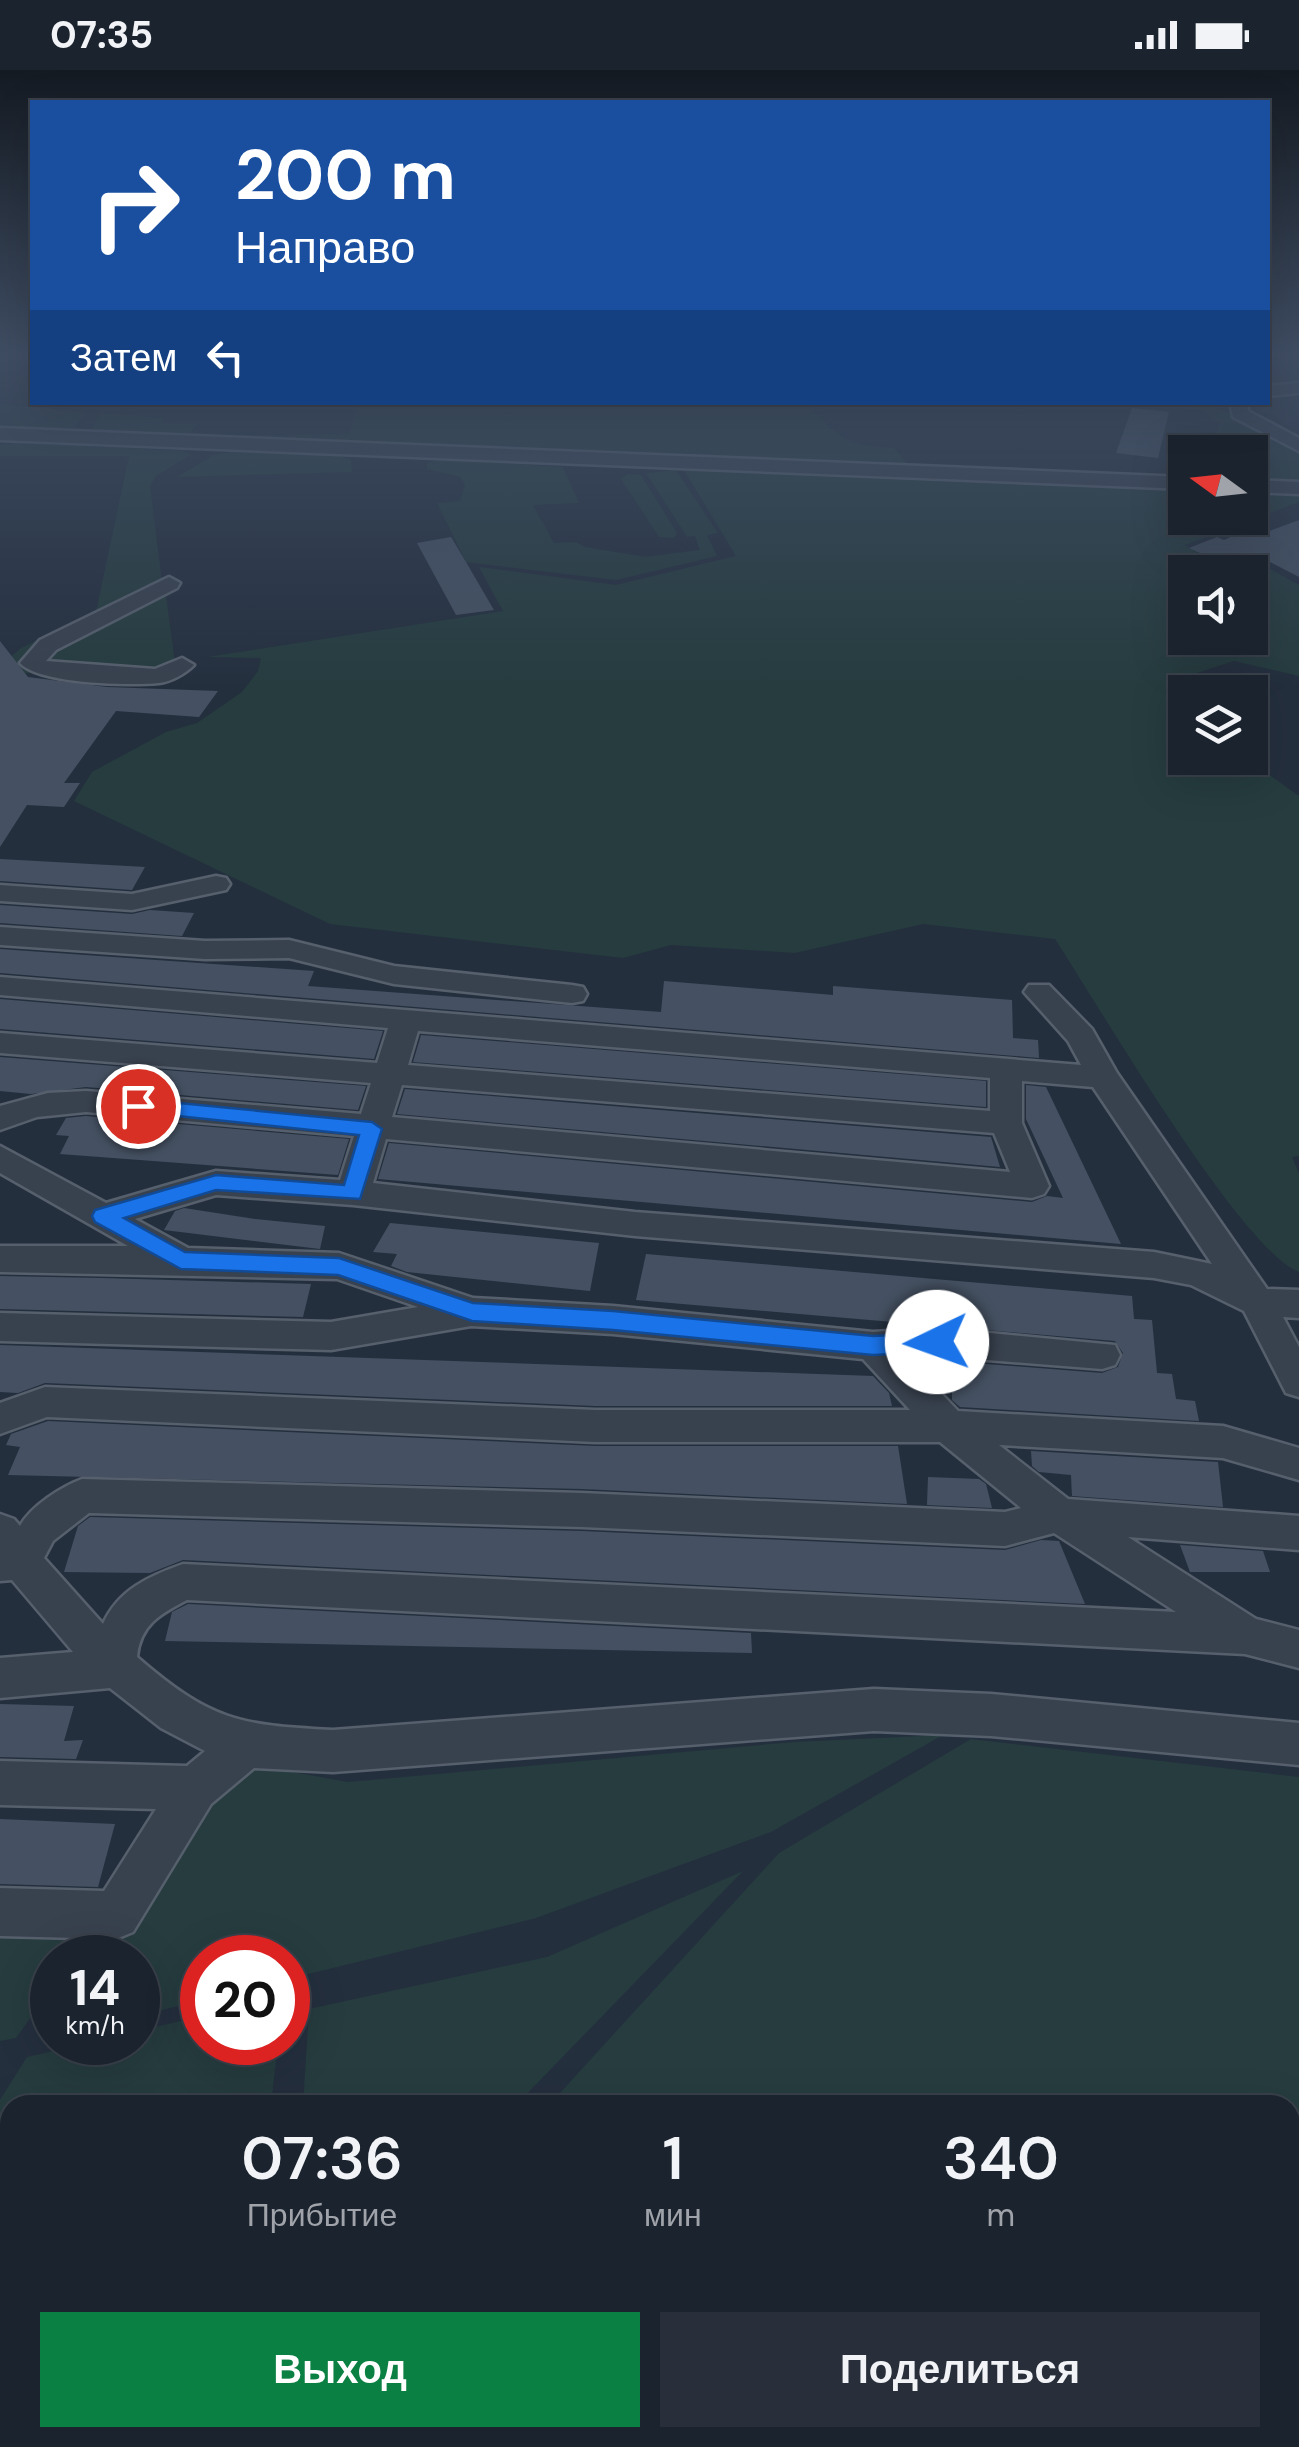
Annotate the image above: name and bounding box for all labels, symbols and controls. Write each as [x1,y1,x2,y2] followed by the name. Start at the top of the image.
[50,10,153,60] text: 07:35
[235,130,456,221] text: 200 m
[70,140,200,270] icon: right
[235,218,415,277] text: Направо
[198,330,253,385] icon: left
[70,333,178,383] text: Затем
[1168,435,1268,535] north arrow
[1168,435,1268,775] map controls
[1168,555,1268,655] button: sound
[1168,675,1268,775] button: layers
[96,1064,181,1149] pin
[111,1079,166,1134] icon: arrive
[885,1290,989,1394] position arrow
[180,1935,310,2065] speed limit sign: 20
[70,1955,120,2021] text: 14
[65,2009,125,2042] text: km/h
[241,2119,403,2198] text: 07:36
[662,2119,683,2198] text: 1
[943,2119,1059,2198] text: 340
[247,2194,397,2236] text: Прибытие
[644,2194,702,2236] text: мин
[987,2194,1015,2236] text: m
[40,2312,640,2427] button: Выход
[660,2312,1260,2427] button: Поделиться

